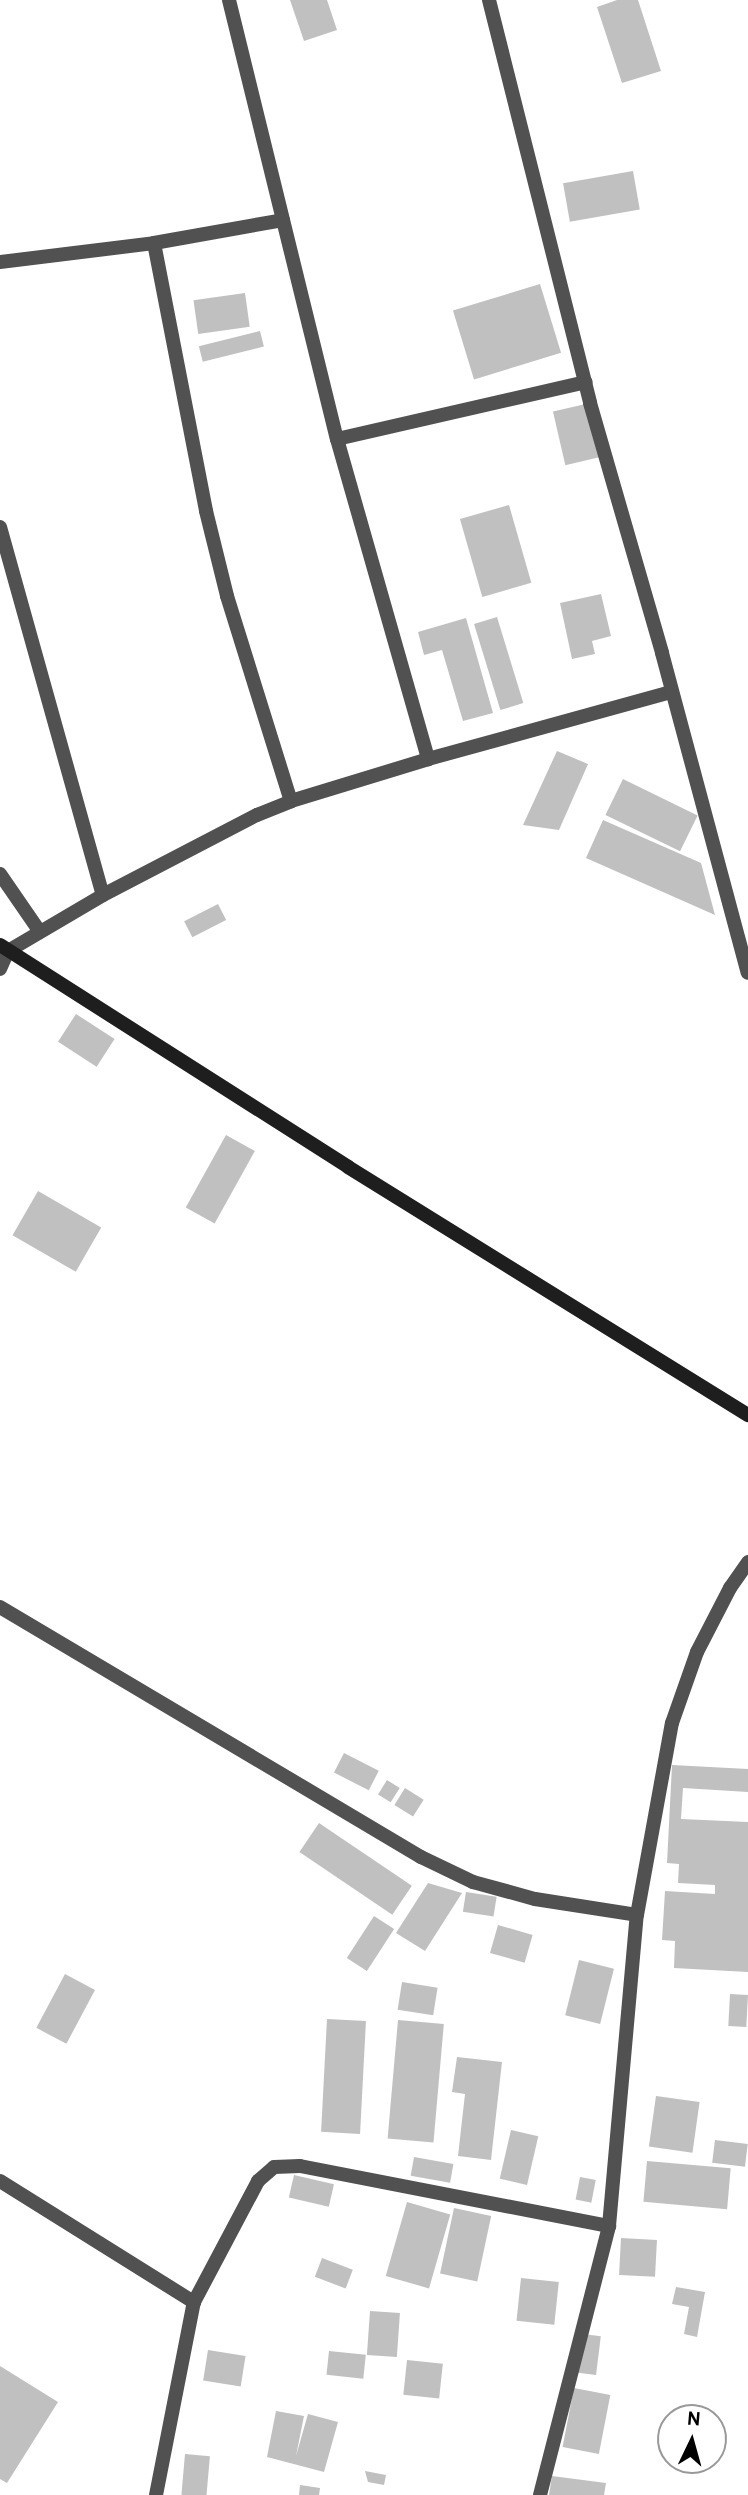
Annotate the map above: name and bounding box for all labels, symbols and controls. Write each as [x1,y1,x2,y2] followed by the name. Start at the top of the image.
[657,2404,727,2474] north arrow
[686,2408,702,2433] text: N

